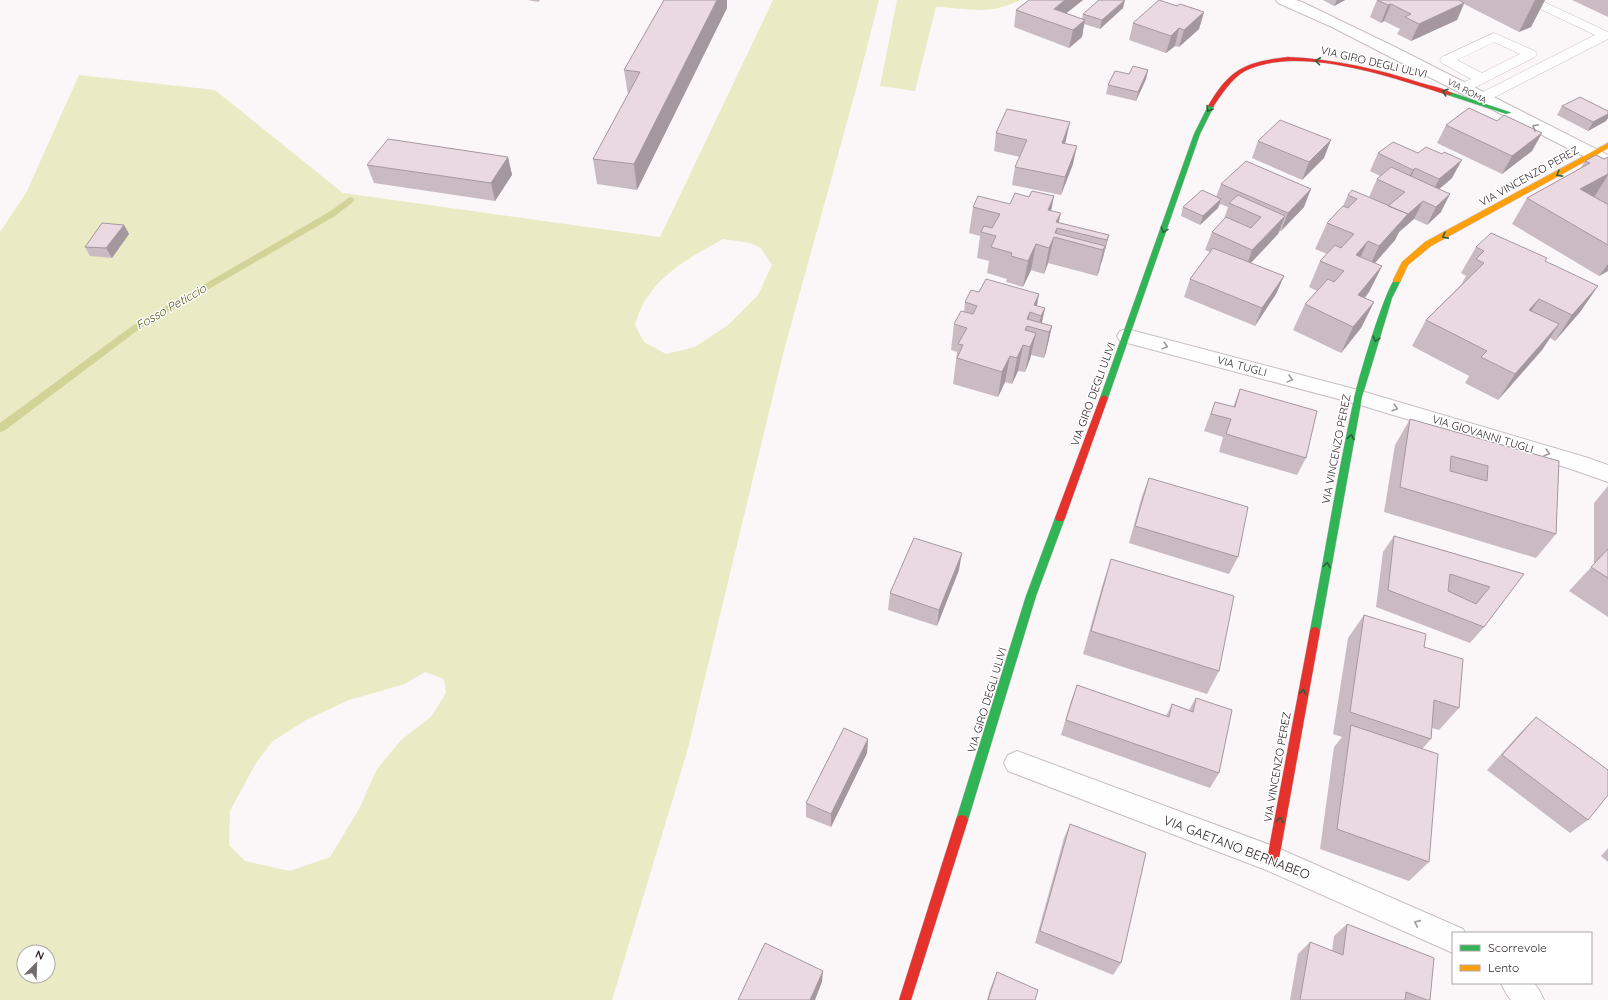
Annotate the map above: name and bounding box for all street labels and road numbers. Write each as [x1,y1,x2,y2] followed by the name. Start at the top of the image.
[1319,43,1429,81] street label: VIA GIRO DEGLI ULIVI
[1446,76,1489,105] street label: VIA ROMA
[1477,143,1581,209] street label: VIA VINCENZO PEREZ
[1068,340,1118,448] street label: VIA GIRO DEGLI ULIVI
[1216,353,1268,379] street label: VIA TUGLI
[1318,393,1354,505] street label: VIA VINCENZO PEREZ
[1431,412,1535,456] street label: VIA GIOVANNI TUGLI
[964,646,1010,754] street label: VIA GIRO DEGLI ULIVI
[1260,711,1294,823] street label: VIA VINCENZO PEREZ
[1162,812,1312,882] street label: VIA GAETANO BERNABEO

